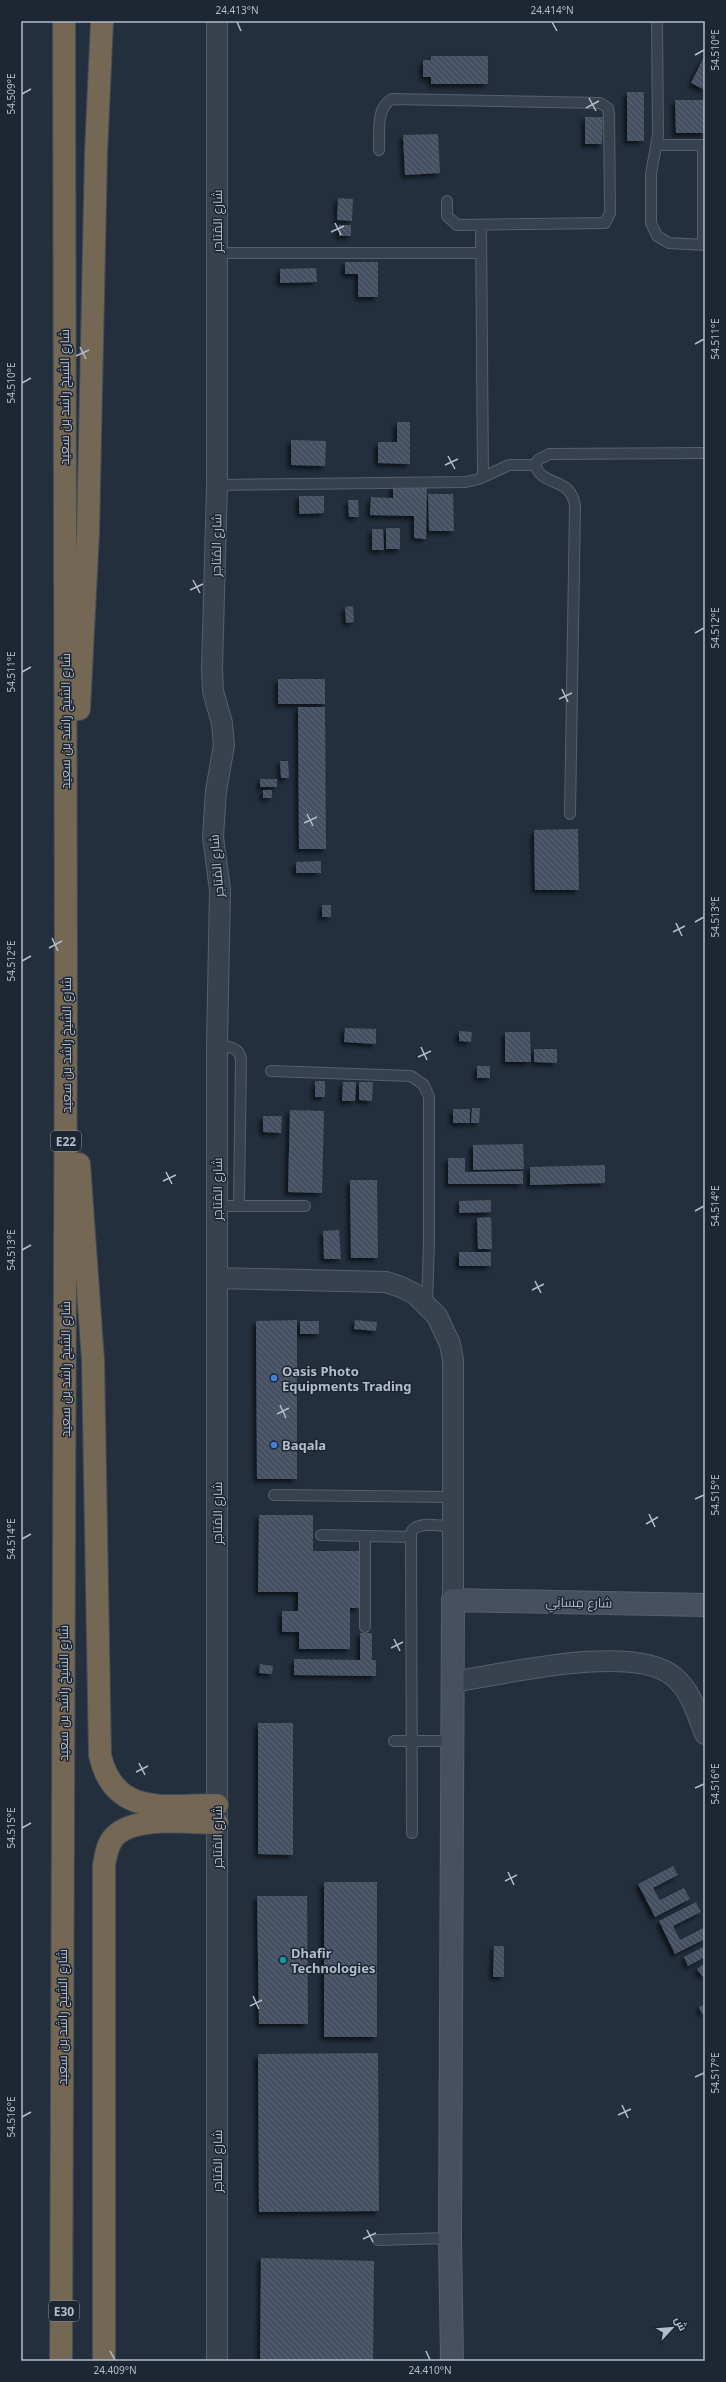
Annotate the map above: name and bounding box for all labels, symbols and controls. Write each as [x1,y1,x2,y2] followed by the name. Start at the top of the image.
[215,3,259,17] text: 24.413°N
[530,3,574,17] text: 24.414°N
[708,29,722,71] text: 54.510°E
[4,73,18,115] text: 54.509°E
[208,189,226,254] street label: شارع المُتاجر
[708,318,722,360] text: 54.511°E
[55,329,73,465] street label: شارع الشيخ راشد بن سعيد
[4,362,18,404] text: 54.510°E
[206,513,226,578] street label: شارع المُتاجر
[708,607,722,649] text: 54.512°E
[4,651,18,693] text: 54.511°E
[56,653,74,789] street label: شارع الشيخ راشد بن سعيد
[204,834,228,899] street label: شارع المُتاجر
[708,896,722,938] text: 54.513°E
[4,940,18,982] text: 54.512°E
[57,977,75,1113] street label: شارع الشيخ راشد بن سعيد
[51,1131,81,1151] road number: E22
[208,1157,226,1222] street label: شارع المُتاجر
[708,1185,722,1227] text: 54.514°E
[4,1229,18,1271] text: 54.513°E
[56,1301,74,1437] street label: شارع الشيخ راشد بن سعيد
[282,1362,411,1395] place label: Oasis Photo Equipments Trading
[269,1373,279,1383] marker: Oasis Photo Equipments Trading
[282,1436,326,1454] place label: Baqala
[269,1440,279,1450] marker: Baqala
[708,1474,722,1516] text: 54.515°E
[208,1481,226,1546] street label: شارع المُتاجر
[4,1518,18,1560] text: 54.514°E
[545,1592,613,1614] street label: شارع مِسانِي
[54,1625,72,1761] street label: شارع الشيخ راشد بن سعيد
[708,1763,722,1805] text: 54.516°E
[208,1805,226,1870] street label: شارع المُتاجر
[4,1807,18,1849] text: 54.515°E
[291,1944,375,1977] place label: Dhafir Technologies
[53,1949,71,2085] street label: شارع الشيخ راشد بن سعيد
[278,1955,288,1965] marker: Dhafir Technologies
[708,2052,722,2094] text: 54.517°E
[4,2096,18,2138] text: 54.516°E
[208,2129,226,2194] street label: شارع المُتاجر
[49,2301,79,2321] road number: E30
[652,2308,692,2348] north arrow
[672,2314,691,2333] text: ش
[93,2363,137,2377] text: 24.409°N
[408,2363,452,2377] text: 24.410°N

